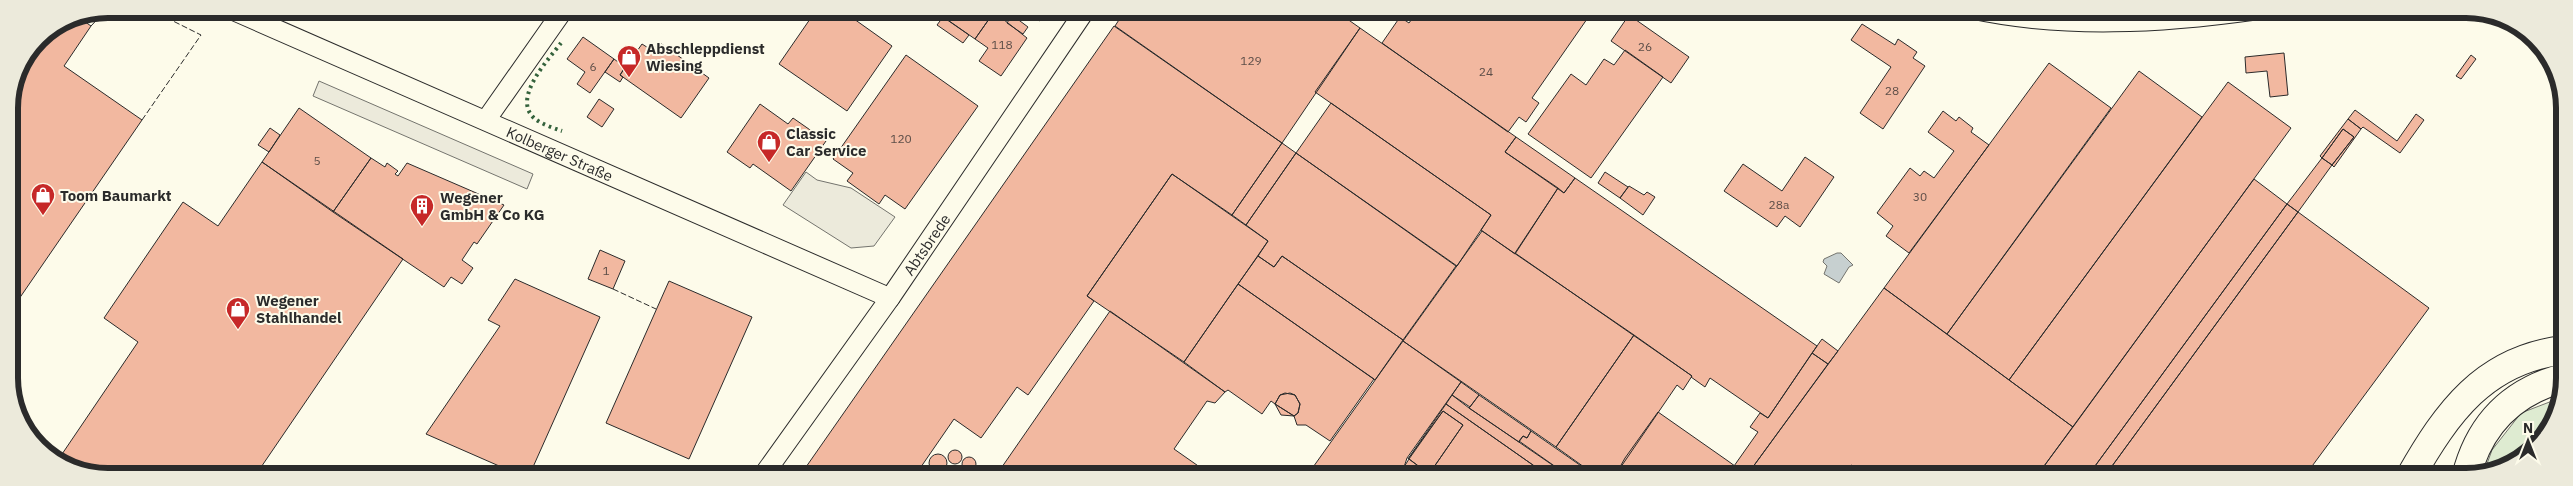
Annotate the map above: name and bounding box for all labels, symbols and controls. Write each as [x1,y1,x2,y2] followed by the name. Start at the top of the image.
[991,37,1013,52] house number: 118
[646,39,765,75] place label: Abschleppdienst Wiesing
[1638,39,1652,54] house number: 26
[616,44,642,78] shop icon: Abschleppdienst Wiesing
[1240,53,1262,68] house number: 129
[589,59,597,74] house number: 6
[1479,64,1493,79] house number: 24
[1885,83,1899,98] house number: 28
[504,122,616,185] street label: Kolberger Straße
[786,124,866,160] place label: Classic Car Service
[756,129,782,163] shop icon: Classic Car Service
[890,131,912,146] house number: 120
[313,153,321,168] house number: 5
[30,182,56,216] shop icon: Toom Baumarkt
[60,186,172,205] place label: Toom Baumarkt
[440,188,544,224] place label: Wegener GmbH & Co KG
[1913,189,1927,204] house number: 30
[409,193,435,227] building icon: Wegener GmbH & Co KG
[1769,197,1790,212] house number: 28a
[899,210,954,279] street label: Abtsbrede
[602,263,610,278] house number: 1
[256,291,342,327] place label: Wegener Stahlhandel
[225,296,251,330] shop icon: Wegener Stahlhandel
[2503,416,2553,466] north arrow
[2523,419,2533,437] text: N

